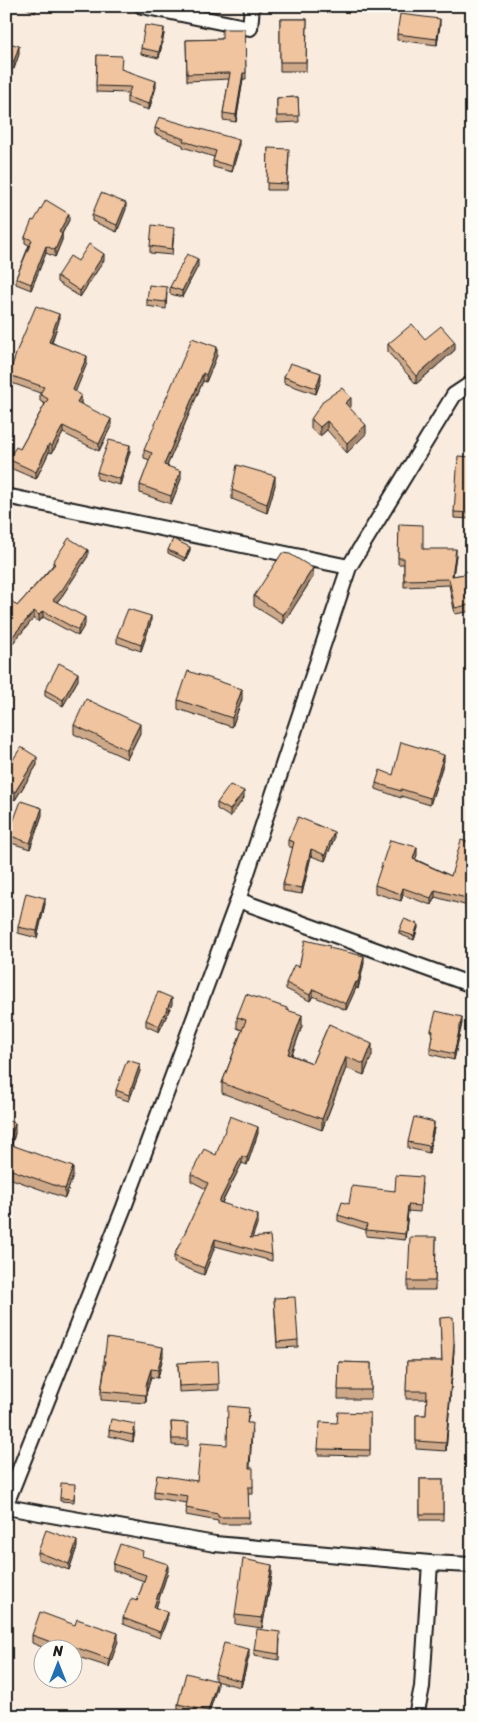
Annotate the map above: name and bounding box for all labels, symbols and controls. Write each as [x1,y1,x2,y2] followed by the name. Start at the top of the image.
[52,1639,63,1664] text: N
[32,1640,82,1690] north arrow

